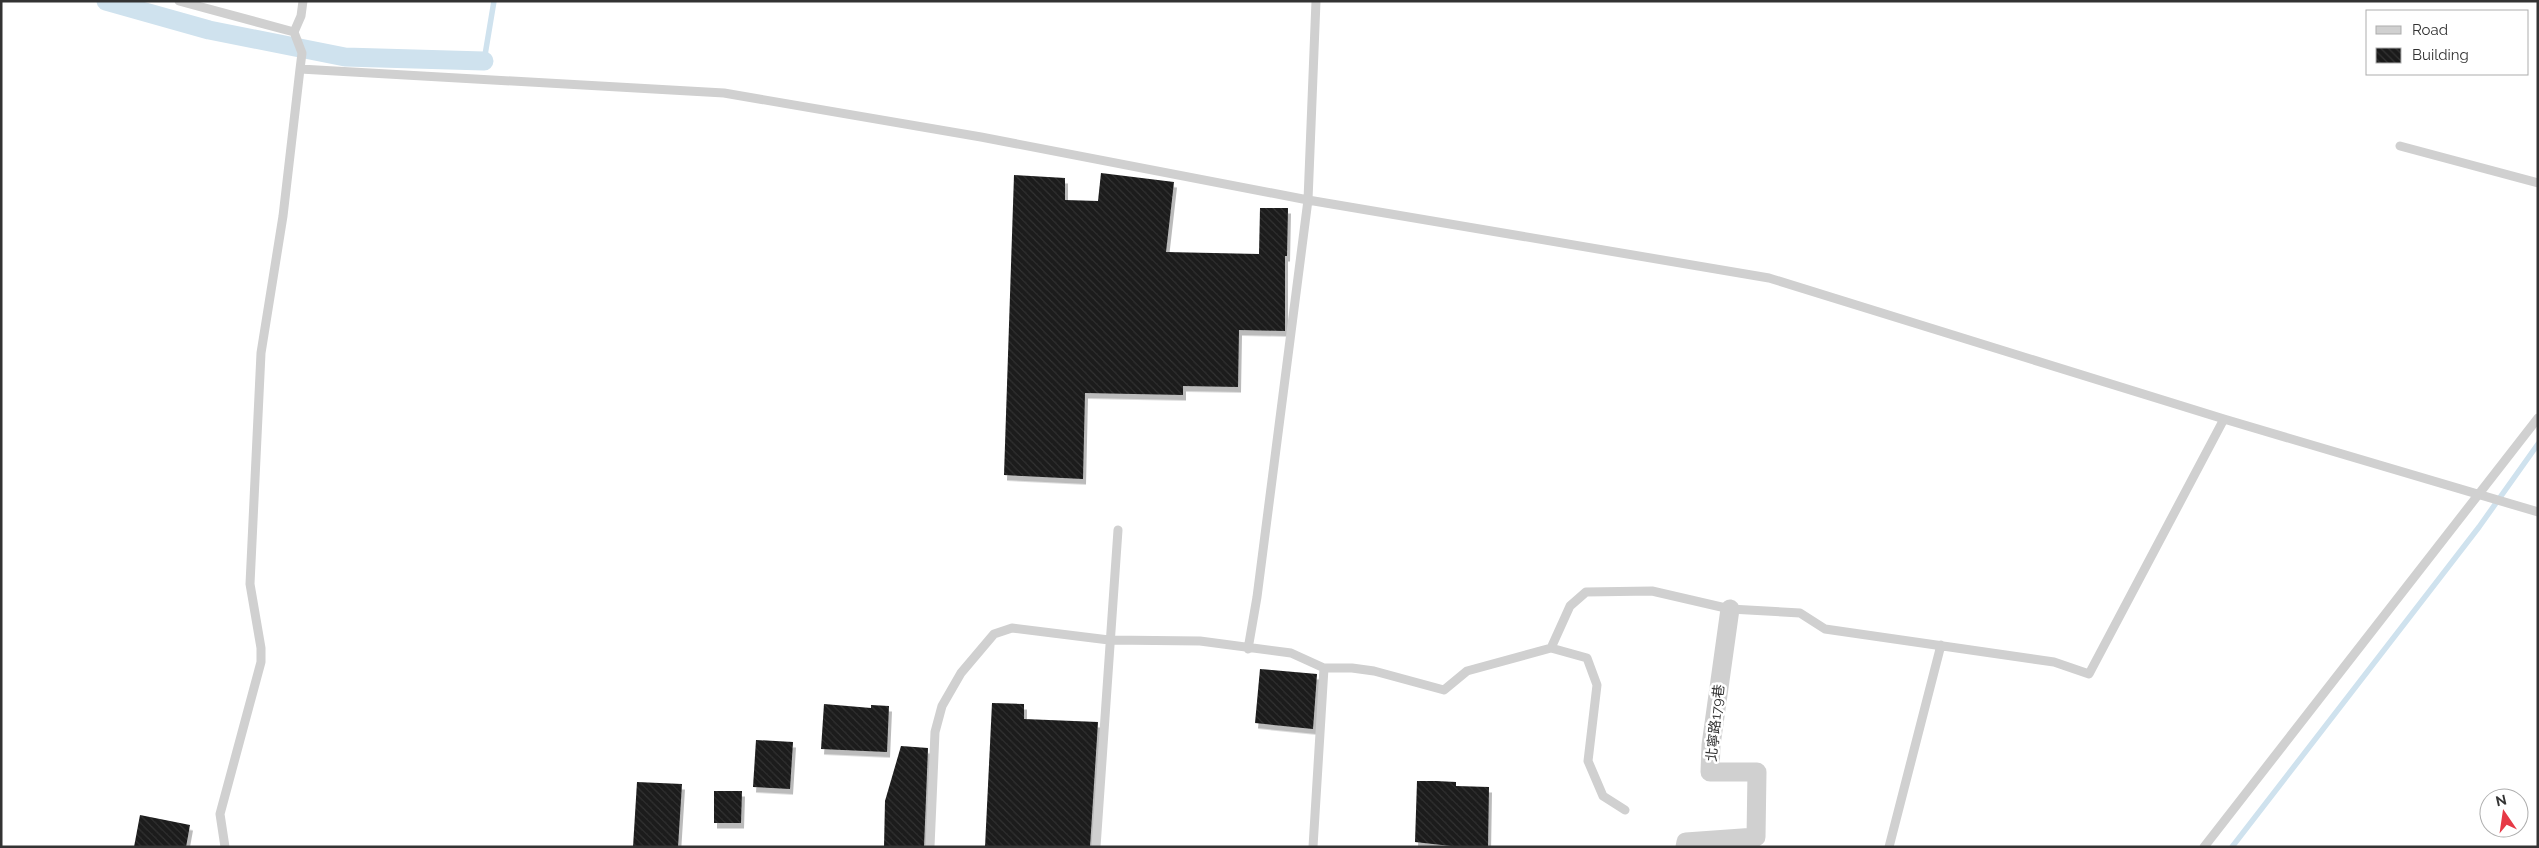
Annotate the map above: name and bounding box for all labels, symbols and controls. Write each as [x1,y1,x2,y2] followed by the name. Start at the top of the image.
[2366,10,2529,75] legend
[2412,21,2448,39] text: Road
[2412,46,2469,64] text: Building
[1703,684,1727,762] street label: 北寧路179巷
[2479,788,2529,838] north arrow
[2494,791,2508,809] text: N

